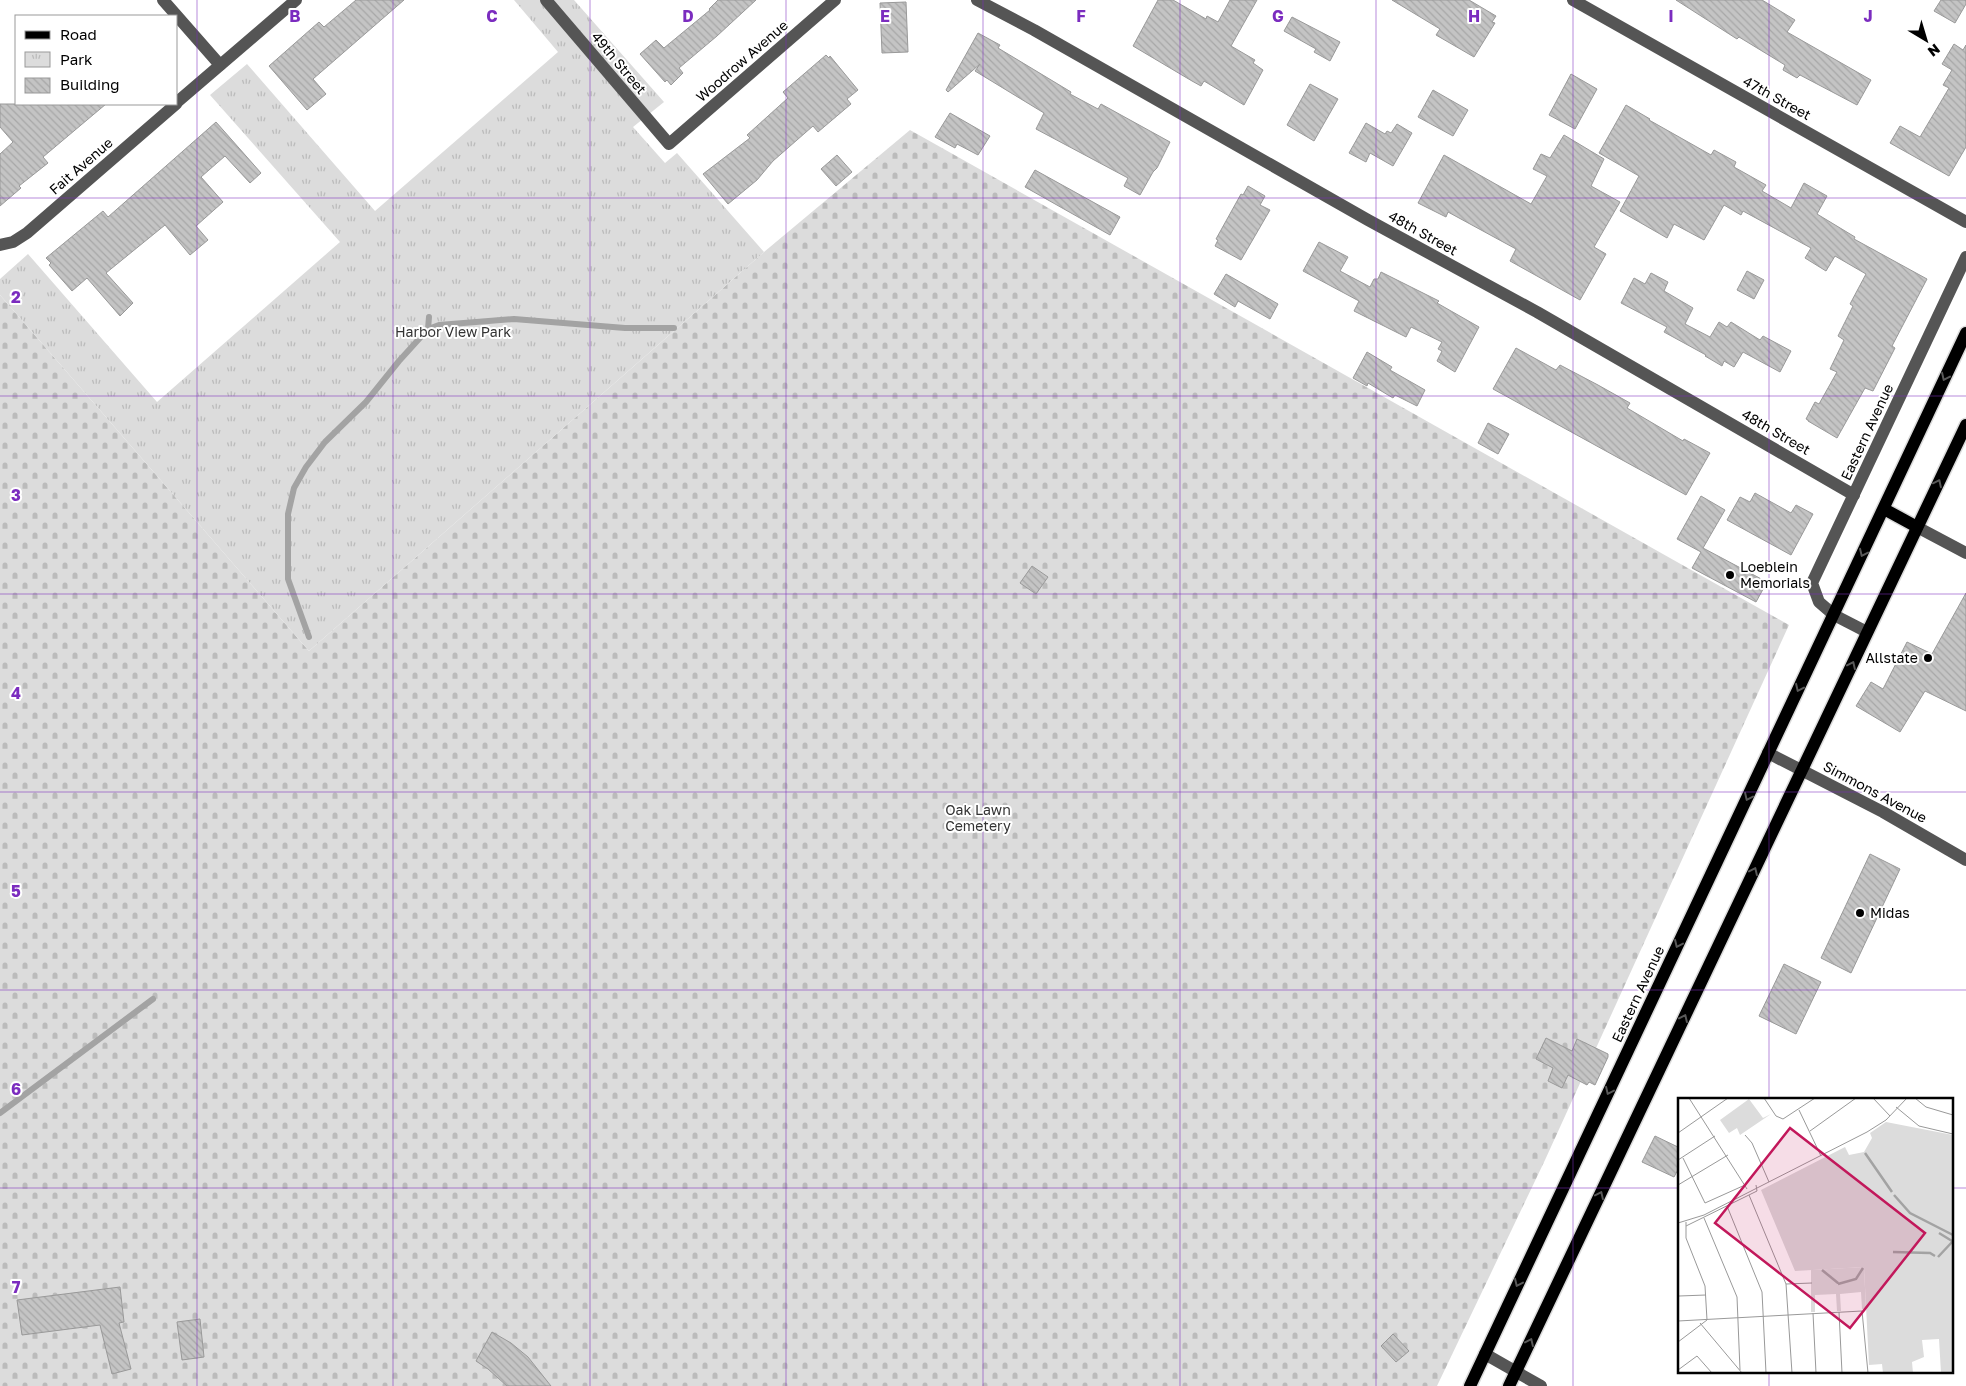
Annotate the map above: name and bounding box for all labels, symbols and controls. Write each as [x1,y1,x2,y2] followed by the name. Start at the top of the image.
[289,6,301,26] text: B
[486,6,498,26] text: C
[682,6,694,26] text: D
[880,6,890,26] text: E
[1076,6,1086,26] text: F
[1272,6,1284,26] text: G
[1468,6,1480,26] text: H
[1668,6,1674,26] text: I
[1863,6,1873,26] text: J
[15,15,178,105] legend
[1901,15,1951,65] north arrow
[692,16,791,105] street label: Woodrow Avenue
[60,25,97,43] text: Road
[588,28,650,97] street label: 49th Street
[1925,41,1944,61] text: N
[60,50,93,68] text: Park
[1740,72,1814,123] street label: 47th Street
[60,75,120,93] text: Building
[46,134,116,198] street label: Fait Avenue
[1386,207,1461,258] street label: 48th Street
[11,287,21,307] text: 2
[395,323,511,340] park label: Harbor View Park
[1941,372,1951,381] one-way arrow
[1837,381,1896,483] street label: Eastern Avenue
[1739,405,1814,458] street label: 48th Street
[1932,479,1943,488] one-way arrow
[11,485,21,505] text: 3
[1859,548,1869,557] one-way arrow
[1740,558,1810,591] place label: Loeblein Memorials
[1724,569,1736,581] marker: Loeblein Memorials
[1865,649,1918,666] place label: Allstate
[1922,652,1934,664] marker: Allstate
[1845,661,1856,670] one-way arrow
[11,683,21,703] text: 4
[1795,683,1806,692] one-way arrow
[1821,757,1930,826] street label: Simmons Avenue
[1744,792,1754,801] one-way arrow
[945,801,1011,834] park label: Oak Lawn Cemetery
[1748,867,1758,876] one-way arrow
[11,881,21,901] text: 5
[1870,904,1910,921] place label: Midas
[1854,907,1866,919] marker: Midas
[1674,939,1685,948] one-way arrow
[1608,943,1667,1045] street label: Eastern Avenue
[1678,1014,1688,1023] one-way arrow
[11,1079,21,1099] text: 6
[1605,1086,1615,1095] one-way arrow
[1678,1098,1954,1374] inset map
[1594,1191,1604,1200] one-way arrow
[12,1277,21,1297] text: 7
[1514,1278,1524,1287] one-way arrow
[1524,1338,1534,1347] one-way arrow

